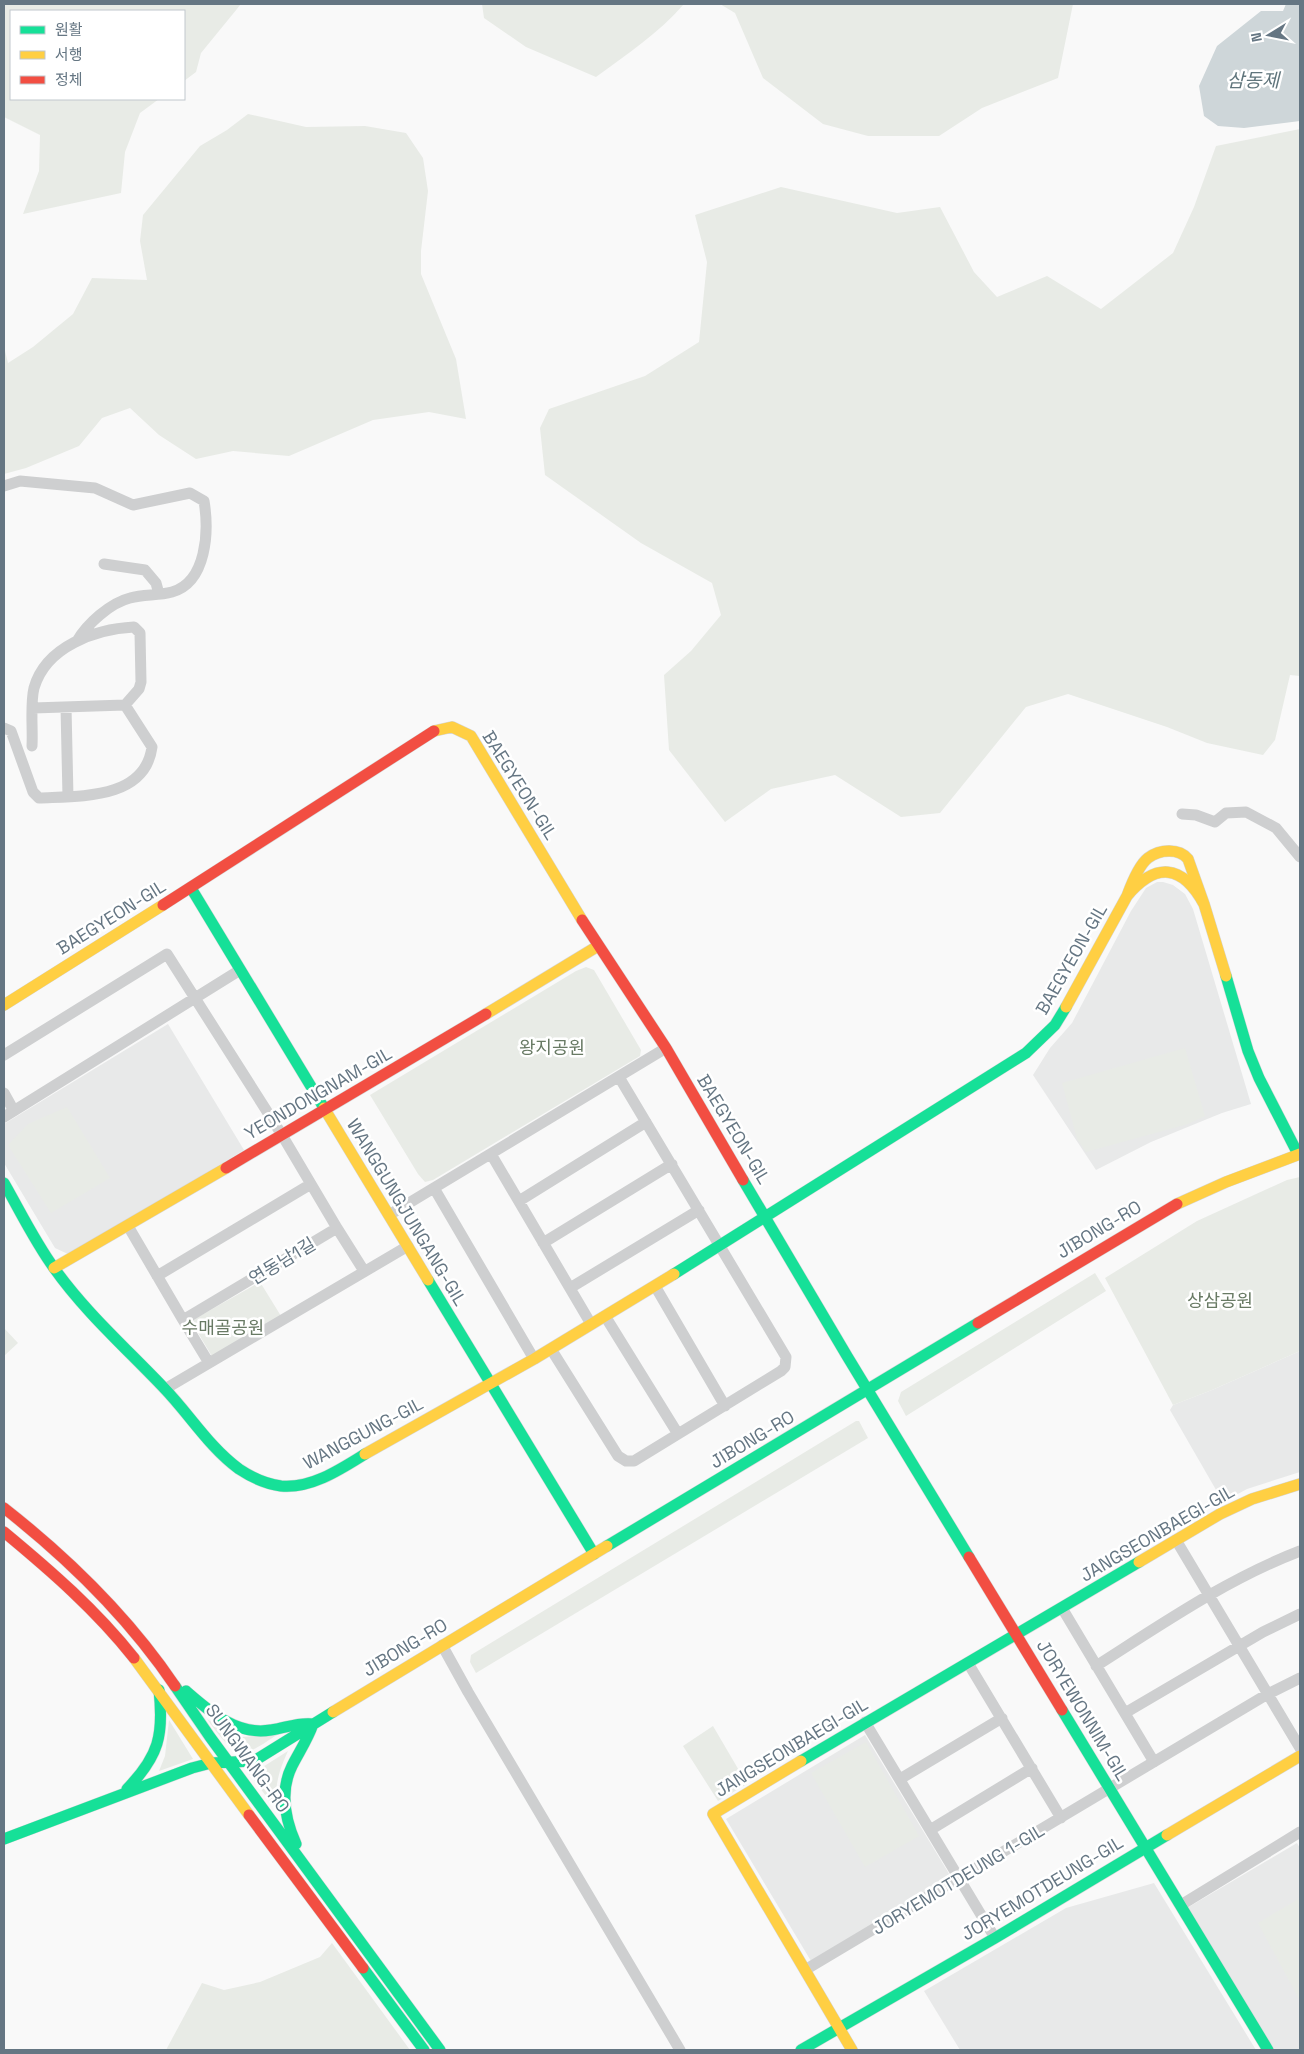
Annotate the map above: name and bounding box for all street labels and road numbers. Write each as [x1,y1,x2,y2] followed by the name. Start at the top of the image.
[477,726,563,844] street label: BAEGYEON-GIL
[52,874,170,960] street label: BAEGYEON-GIL
[1030,899,1112,1018] street label: BAEGYEON-GIL
[240,1041,396,1144] street label: YEONDONGNAM-GIL
[692,1070,776,1188] street label: BAEGYEON-GIL
[342,1114,472,1310] street label: WANGGUNGJUNGANG-GIL
[1053,1195,1145,1263] street label: JIBONG-RO
[244,1232,320,1290] street label: 연동남1길
[299,1392,427,1474] street label: WANGGUNG-GIL
[706,1405,798,1473] street label: JIBONG-RO
[1076,1479,1238,1587] street label: JANGSEONBAEGI-GIL
[359,1613,451,1681] street label: JIBONG-RO
[1032,1635,1134,1785] street label: JORYEWONNIM-GIL
[710,1692,872,1802] street label: JANGSEONBAEGI-GIL
[201,1699,295,1817] street label: SUNGWANG-RO
[868,1818,1048,1940] street label: JORYEMOTDEUNG 1-GIL
[957,1831,1127,1945] street label: JORYEMOTDEUNG-GIL

